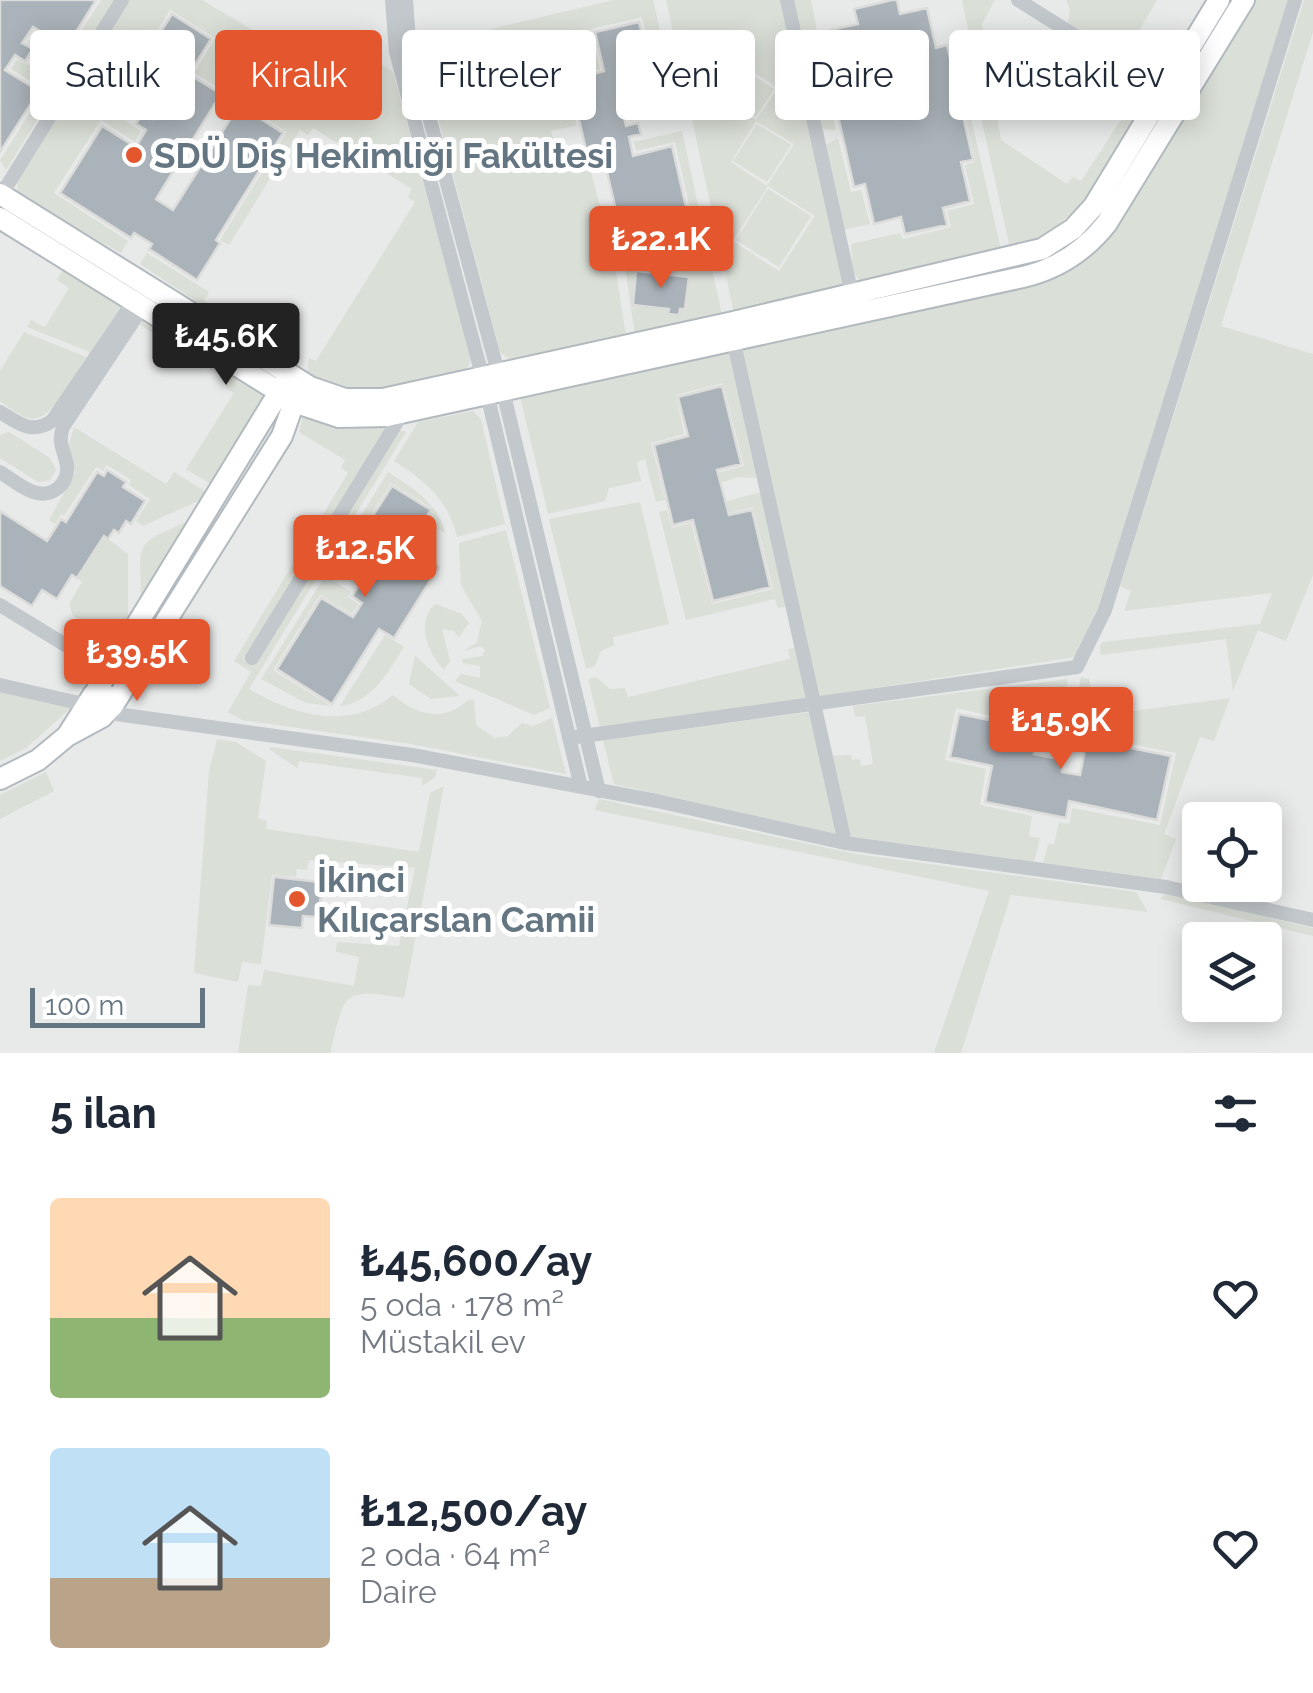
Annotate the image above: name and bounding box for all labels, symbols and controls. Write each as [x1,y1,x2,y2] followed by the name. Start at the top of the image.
[30,30,195,120] chip: Satılık
[215,30,382,120] chip: Kiralık
[402,30,596,120] chip: Filtreler
[616,30,755,120] chip: Yeni
[775,30,929,120] chip: Daire
[949,30,1200,120] chip: Müstakil ev
[154,135,613,176] place label: SDÜ Diş Hekimliği Fakültesi
[123,144,145,166] marker: SDÜ Diş Hekimliği Fakültesi
[580,206,742,291] pin: ₺22.1K
[611,220,711,257] text: ₺22.1K
[145,303,307,388] pin: ₺45.6K
[174,317,278,354] text: ₺45.6K
[284,515,446,600] pin: ₺12.5K
[315,529,415,566] text: ₺12.5K
[56,619,218,704] pin: ₺39.5K
[86,633,188,670] text: ₺39.5K
[980,687,1142,772] pin: ₺15.9K
[1011,701,1111,738] text: ₺15.9K
[1182,802,1282,1022] map controls
[1182,802,1282,902] button: locate
[317,859,595,940] place label: İkinci Kılıçarslan Camii
[286,888,308,910] marker: İkinci Kılıçarslan Camii
[1182,922,1282,1022] button: layers
[30,983,205,1028] scale bar
[45,989,124,1022] text: 100 m
[1208,1086,1263,1141] icon: filters
[50,1089,157,1138] text: 5 ilan
[360,1237,592,1286] text: ₺45,600/ay
[130,1238,250,1358] icon: home
[1208,1271,1263,1326] icon: heart
[360,1286,564,1323] text: 5 oda · 178 m²
[360,1323,526,1360] text: Müstakil ev
[360,1487,587,1536] text: ₺12,500/ay
[130,1488,250,1608] icon: home
[1208,1521,1263,1576] icon: heart
[360,1536,550,1573] text: 2 oda · 64 m²
[360,1573,437,1610] text: Daire

